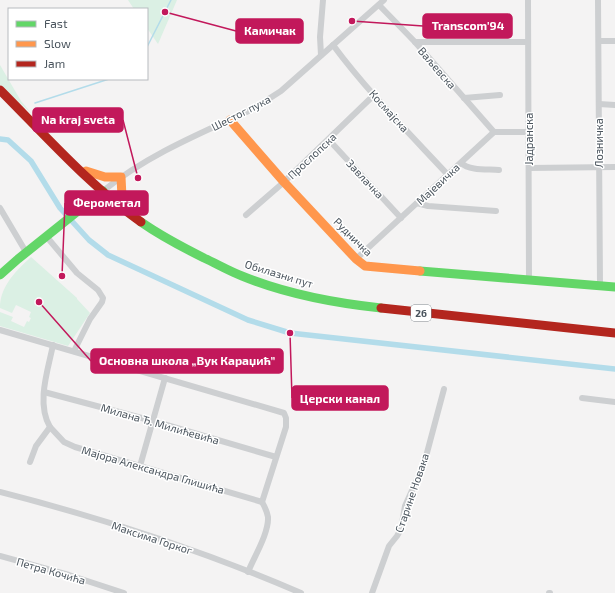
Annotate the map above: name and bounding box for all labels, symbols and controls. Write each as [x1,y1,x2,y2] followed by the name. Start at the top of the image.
[8,8,148,80] legend
[423,14,512,38] callout: Transcom'94
[44,16,68,30] text: Fast
[432,18,505,32] text: Transcom'94
[236,19,303,43] callout: Камичак
[244,23,296,37] text: Камичак
[44,36,71,50] text: Slow
[416,44,459,91] street label: Ваљевска
[44,56,65,70] text: Jam
[366,87,412,135] street label: Космајска
[209,92,273,134] street label: Шестог пука
[33,108,123,132] callout: Na kraj sveta
[41,112,115,127] text: Na kraj sveta
[522,113,535,165] street label: Јадранска
[592,118,605,168] street label: Лозничка
[285,130,339,181] street label: Прослопска
[344,157,387,201] street label: Завлачка
[413,160,463,208] street label: Мајевичка
[65,191,148,215] callout: Ферометал
[73,195,141,209] text: Ферометал
[331,215,375,259] street label: Рудничка
[243,257,315,291] street label: Обилазни пут
[411,305,431,321] road number: 26
[91,349,283,373] callout: Основна школа „Вук Караџић”
[99,353,275,367] text: Основна школа „Вук Караџић”
[292,386,388,410] callout: Церски канал
[300,391,380,405] text: Церски канал
[99,400,221,447] street label: Милана Ђ. Милићевића
[80,443,226,497] street label: Мајора Александра Глишића
[392,451,431,534] street label: Старине Новака
[110,518,194,557] street label: Максима Горког
[15,554,87,587] street label: Петра Кочића

